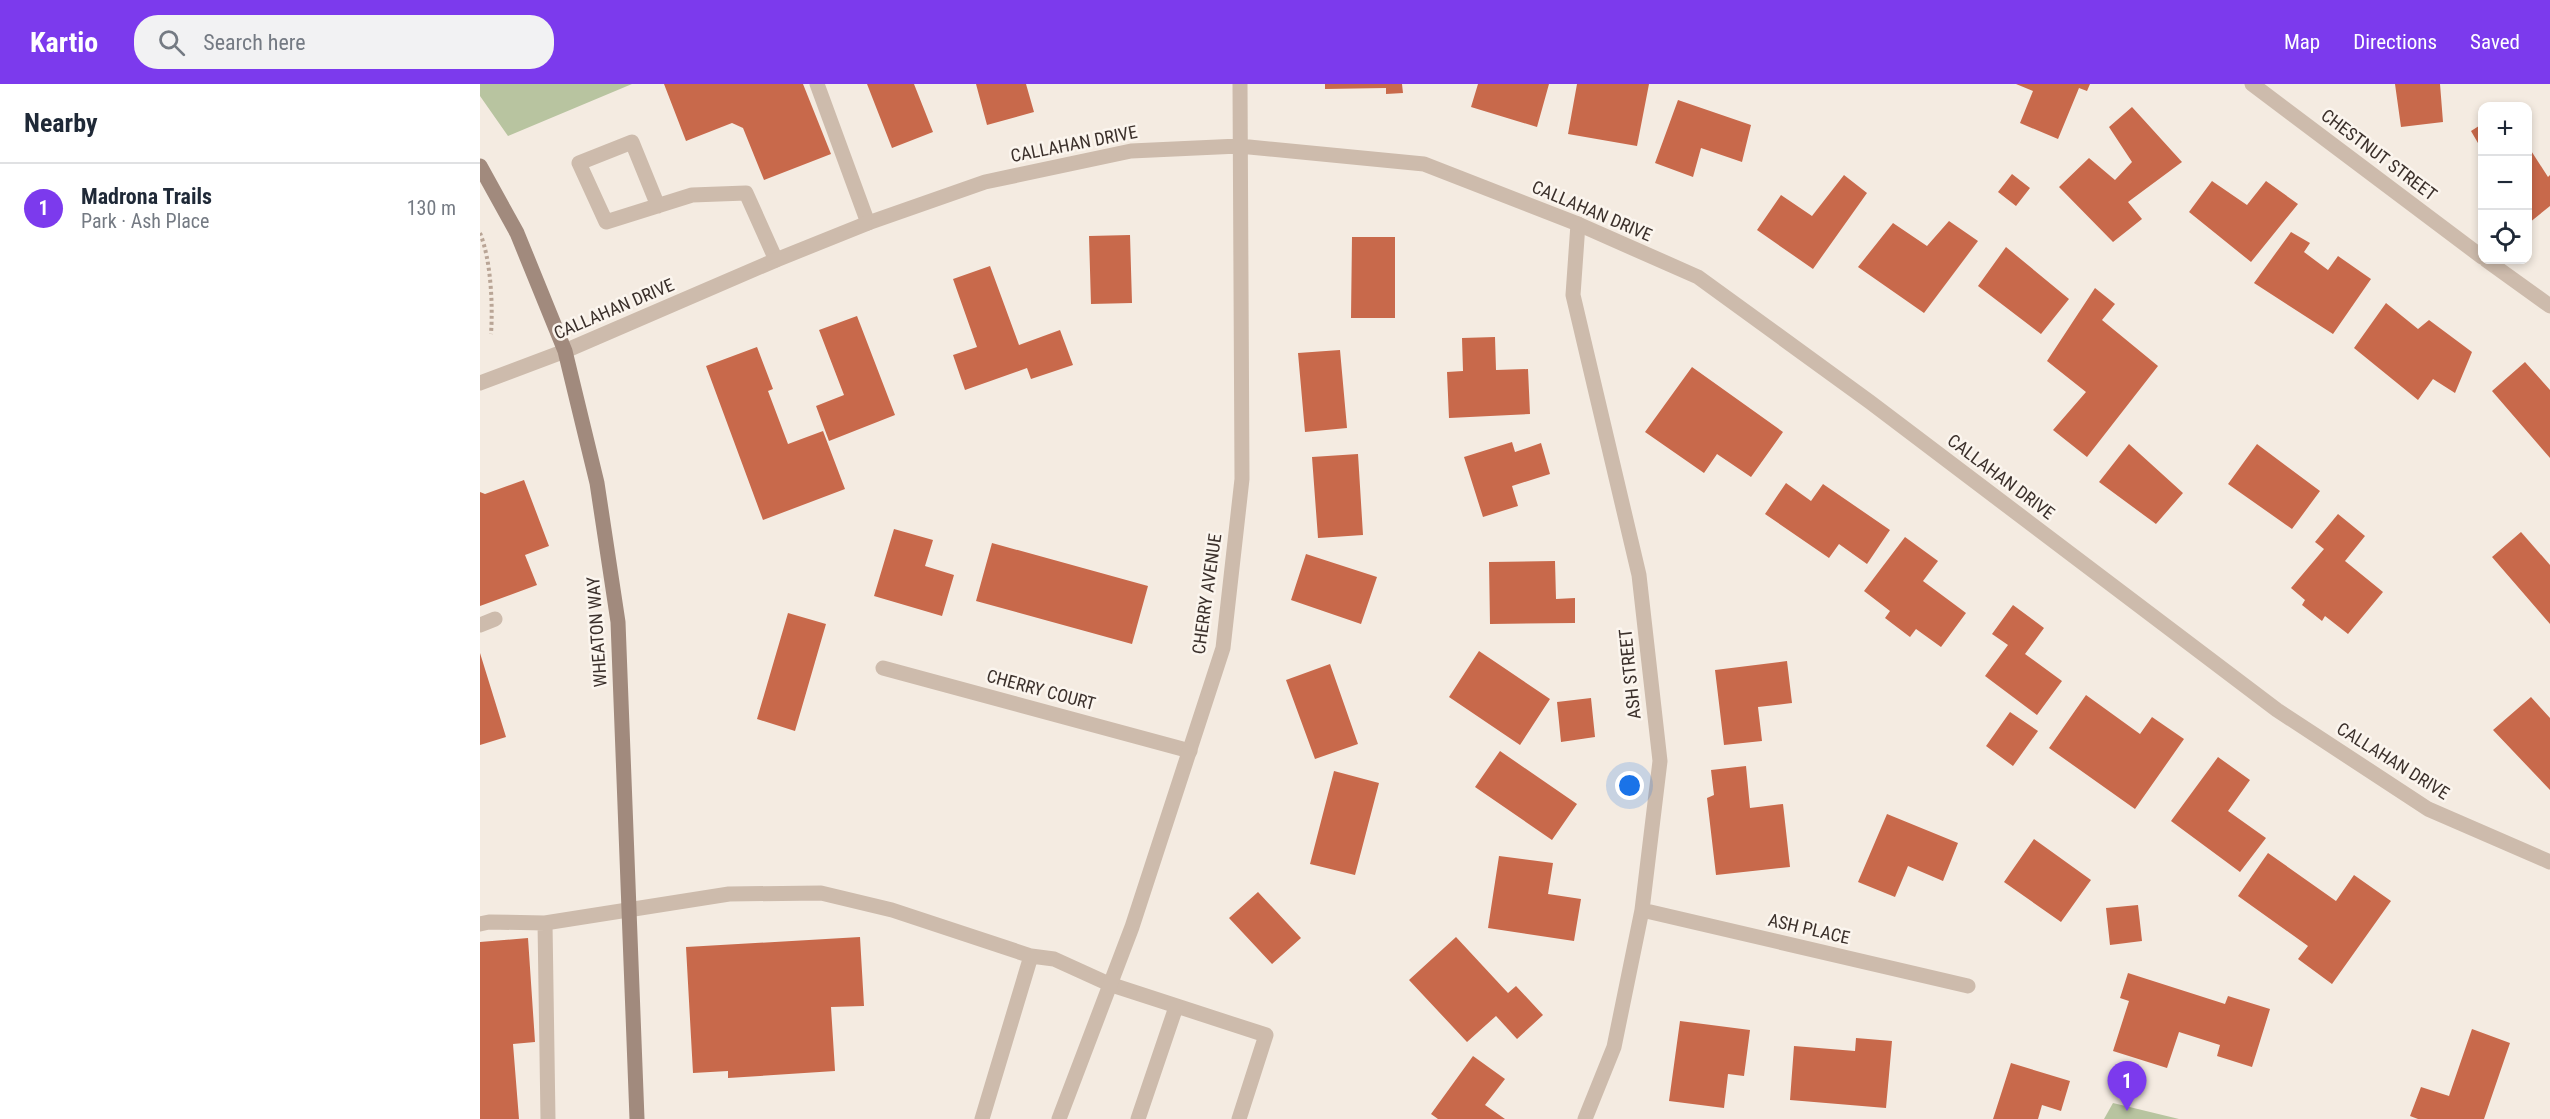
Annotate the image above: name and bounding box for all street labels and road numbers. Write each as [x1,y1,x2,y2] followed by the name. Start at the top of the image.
[2317,104,2441,205] street label: CHESTNUT STREET
[1009,121,1139,166] street label: CALLAHAN DRIVE
[1529,176,1656,245] street label: CALLAHAN DRIVE
[551,274,677,343] street label: CALLAHAN DRIVE
[1944,430,2059,524] street label: CALLAHAN DRIVE
[1188,532,1225,656] street label: CHERRY AVENUE
[582,576,611,688] street label: WHEATON WAY
[1614,628,1645,720] street label: ASH STREET
[984,665,1098,714] street label: CHERRY COURT
[2333,718,2453,804] street label: CALLAHAN DRIVE
[1766,909,1852,948] street label: ASH PLACE

